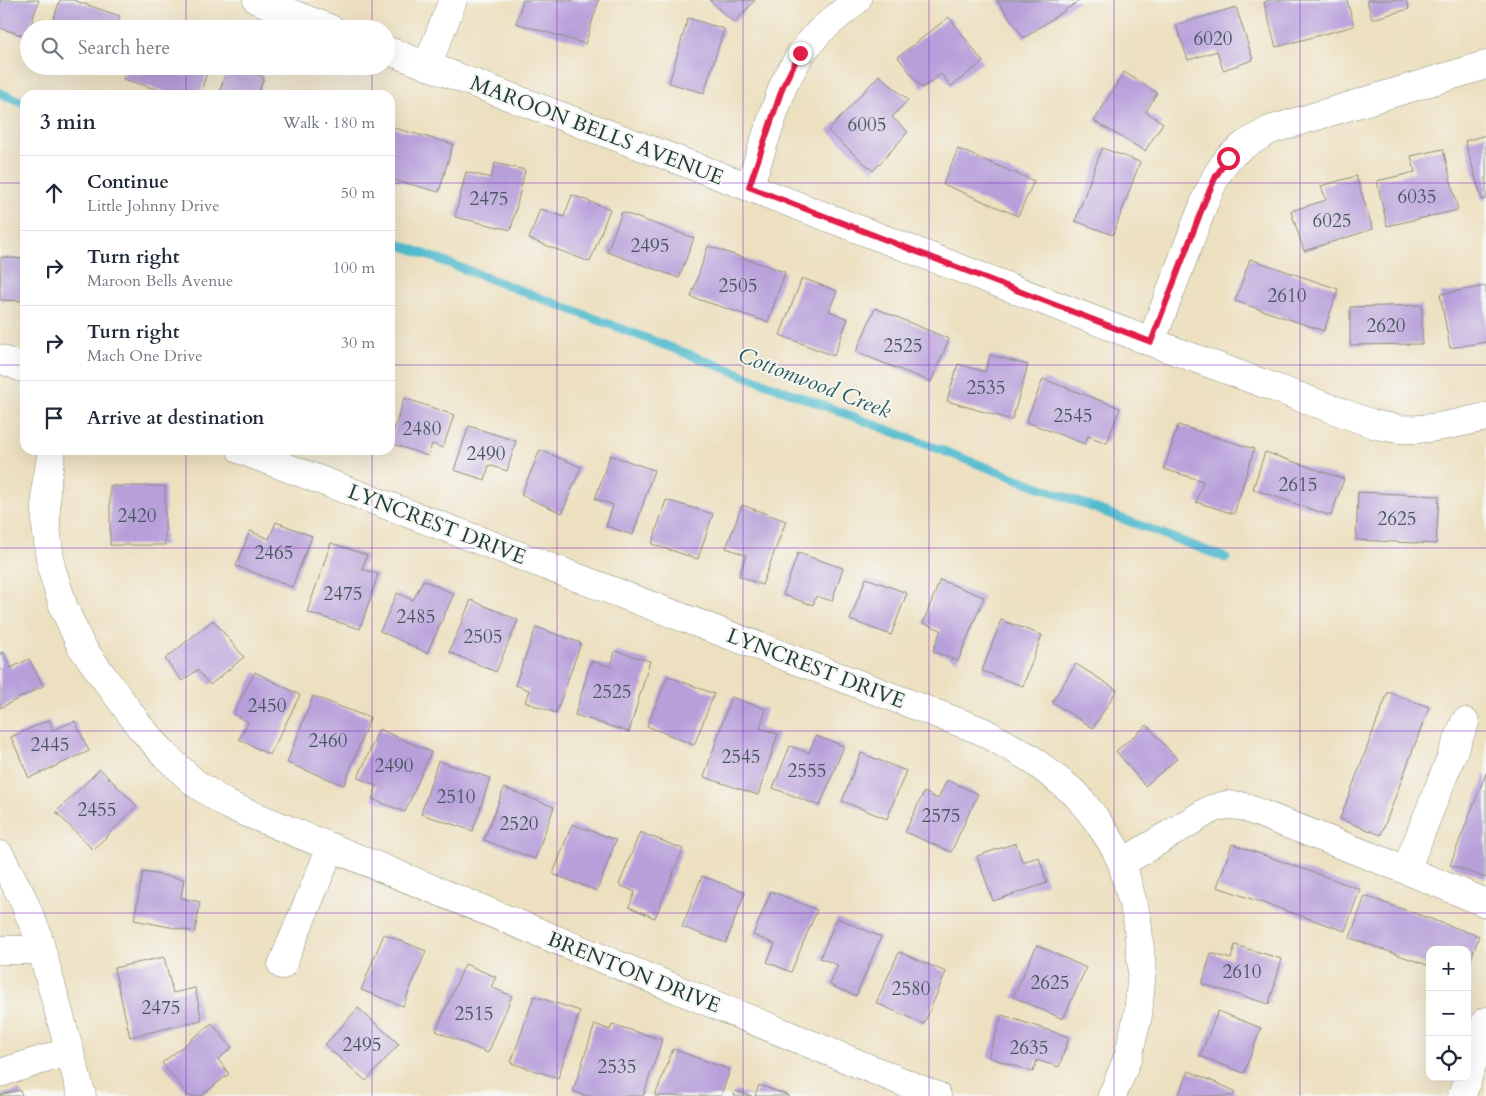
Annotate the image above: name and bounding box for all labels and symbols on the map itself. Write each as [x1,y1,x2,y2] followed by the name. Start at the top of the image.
[1194,26,1233,52] house number: 6020
[789,42,812,65] route end
[466,69,728,192] street label: MAROON BELLS AVENUE
[848,112,886,138] house number: 6005
[1217,147,1240,170] route start
[1398,184,1436,210] house number: 6035
[470,186,508,212] house number: 2475
[1313,208,1351,234] house number: 6025
[631,233,669,259] house number: 2495
[719,273,757,299] house number: 2505
[1268,283,1307,309] house number: 2610
[1367,313,1406,339] house number: 2620
[884,333,922,359] house number: 2525
[734,340,896,426] water label: Cottonwood Creek
[967,375,1005,401] house number: 2535
[1054,403,1092,429] house number: 2545
[403,416,442,442] house number: 2480
[467,441,506,467] house number: 2490
[1279,472,1317,498] house number: 2615
[344,477,530,572] street label: LYNCREST DRIVE
[118,503,157,529] house number: 2420
[1378,506,1416,532] house number: 2625
[255,540,293,566] house number: 2465
[324,581,362,607] house number: 2475
[397,604,435,630] house number: 2485
[723,621,909,716] street label: LYNCREST DRIVE
[464,624,502,650] house number: 2505
[593,679,631,705] house number: 2525
[248,693,287,719] house number: 2450
[309,728,348,754] house number: 2460
[31,732,69,758] house number: 2445
[722,744,760,770] house number: 2545
[375,753,414,779] house number: 2490
[788,758,826,784] house number: 2555
[437,784,476,810] house number: 2510
[78,797,116,823] house number: 2455
[922,803,960,829] house number: 2575
[500,811,539,837] house number: 2520
[543,925,725,1020] street label: BRENTON DRIVE
[1223,959,1262,985] house number: 2610
[1031,970,1069,996] house number: 2625
[892,976,931,1002] house number: 2580
[142,995,180,1021] house number: 2475
[455,1001,493,1027] house number: 2515
[343,1032,381,1058] house number: 2495
[1010,1035,1048,1061] house number: 2635
[598,1054,636,1080] house number: 2535

